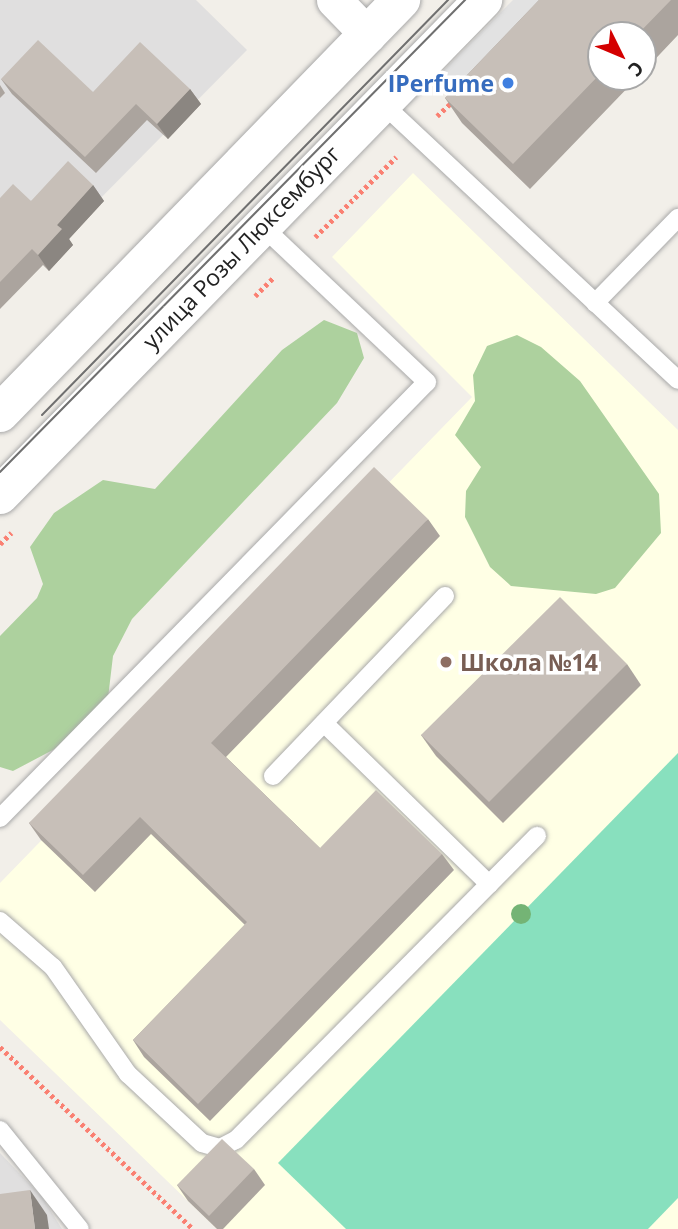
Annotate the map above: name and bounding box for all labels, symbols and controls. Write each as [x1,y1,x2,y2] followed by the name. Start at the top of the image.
[587,21,657,91] north arrow
[622,56,650,82] text: С
[388,69,494,97] place label: IPerfume
[500,75,516,91] marker: IPerfume
[137,140,345,354] street label: улица Розы Люксембург
[460,648,598,676] place label: Школа №14
[438,654,454,670] marker: Школа №14

